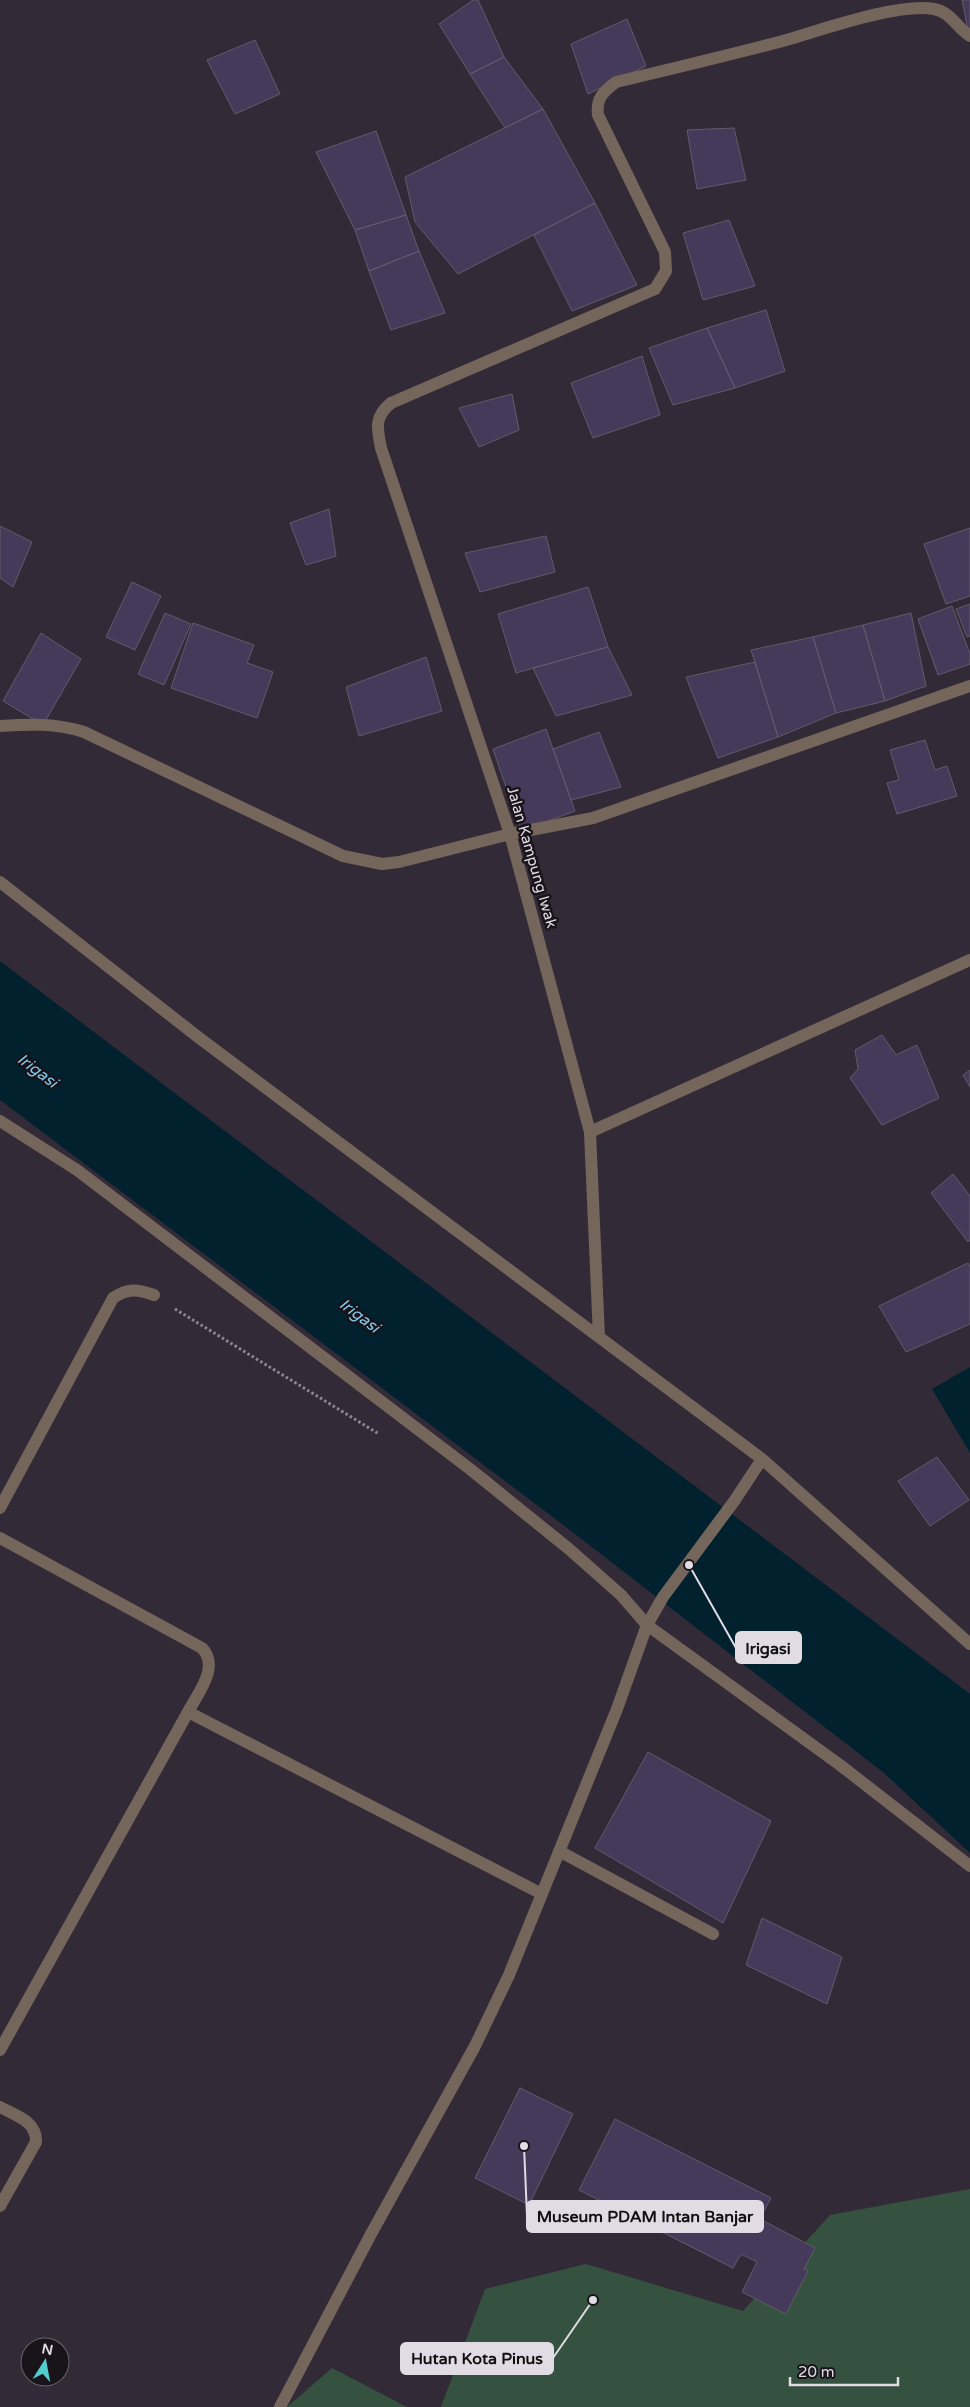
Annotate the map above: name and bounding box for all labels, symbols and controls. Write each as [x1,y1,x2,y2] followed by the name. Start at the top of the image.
[503,784,561,930] street label: Jalan Kampung Iwak
[13,1049,63,1094] water label: Irigasi
[335,1294,385,1339] water label: Irigasi
[736,1632,801,1663] callout: Irigasi
[745,1639,791,1659] text: Irigasi
[527,2201,763,2232] callout: Museum PDAM Intan Banjar
[537,2207,754,2227] text: Museum PDAM Intan Banjar
[20,2337,70,2387] north arrow
[40,2340,55,2359] text: N
[401,2343,553,2374] callout: Hutan Kota Pinus
[411,2349,543,2369] text: Hutan Kota Pinus
[790,2354,898,2386] scale bar
[798,2363,835,2381] text: 20 m

